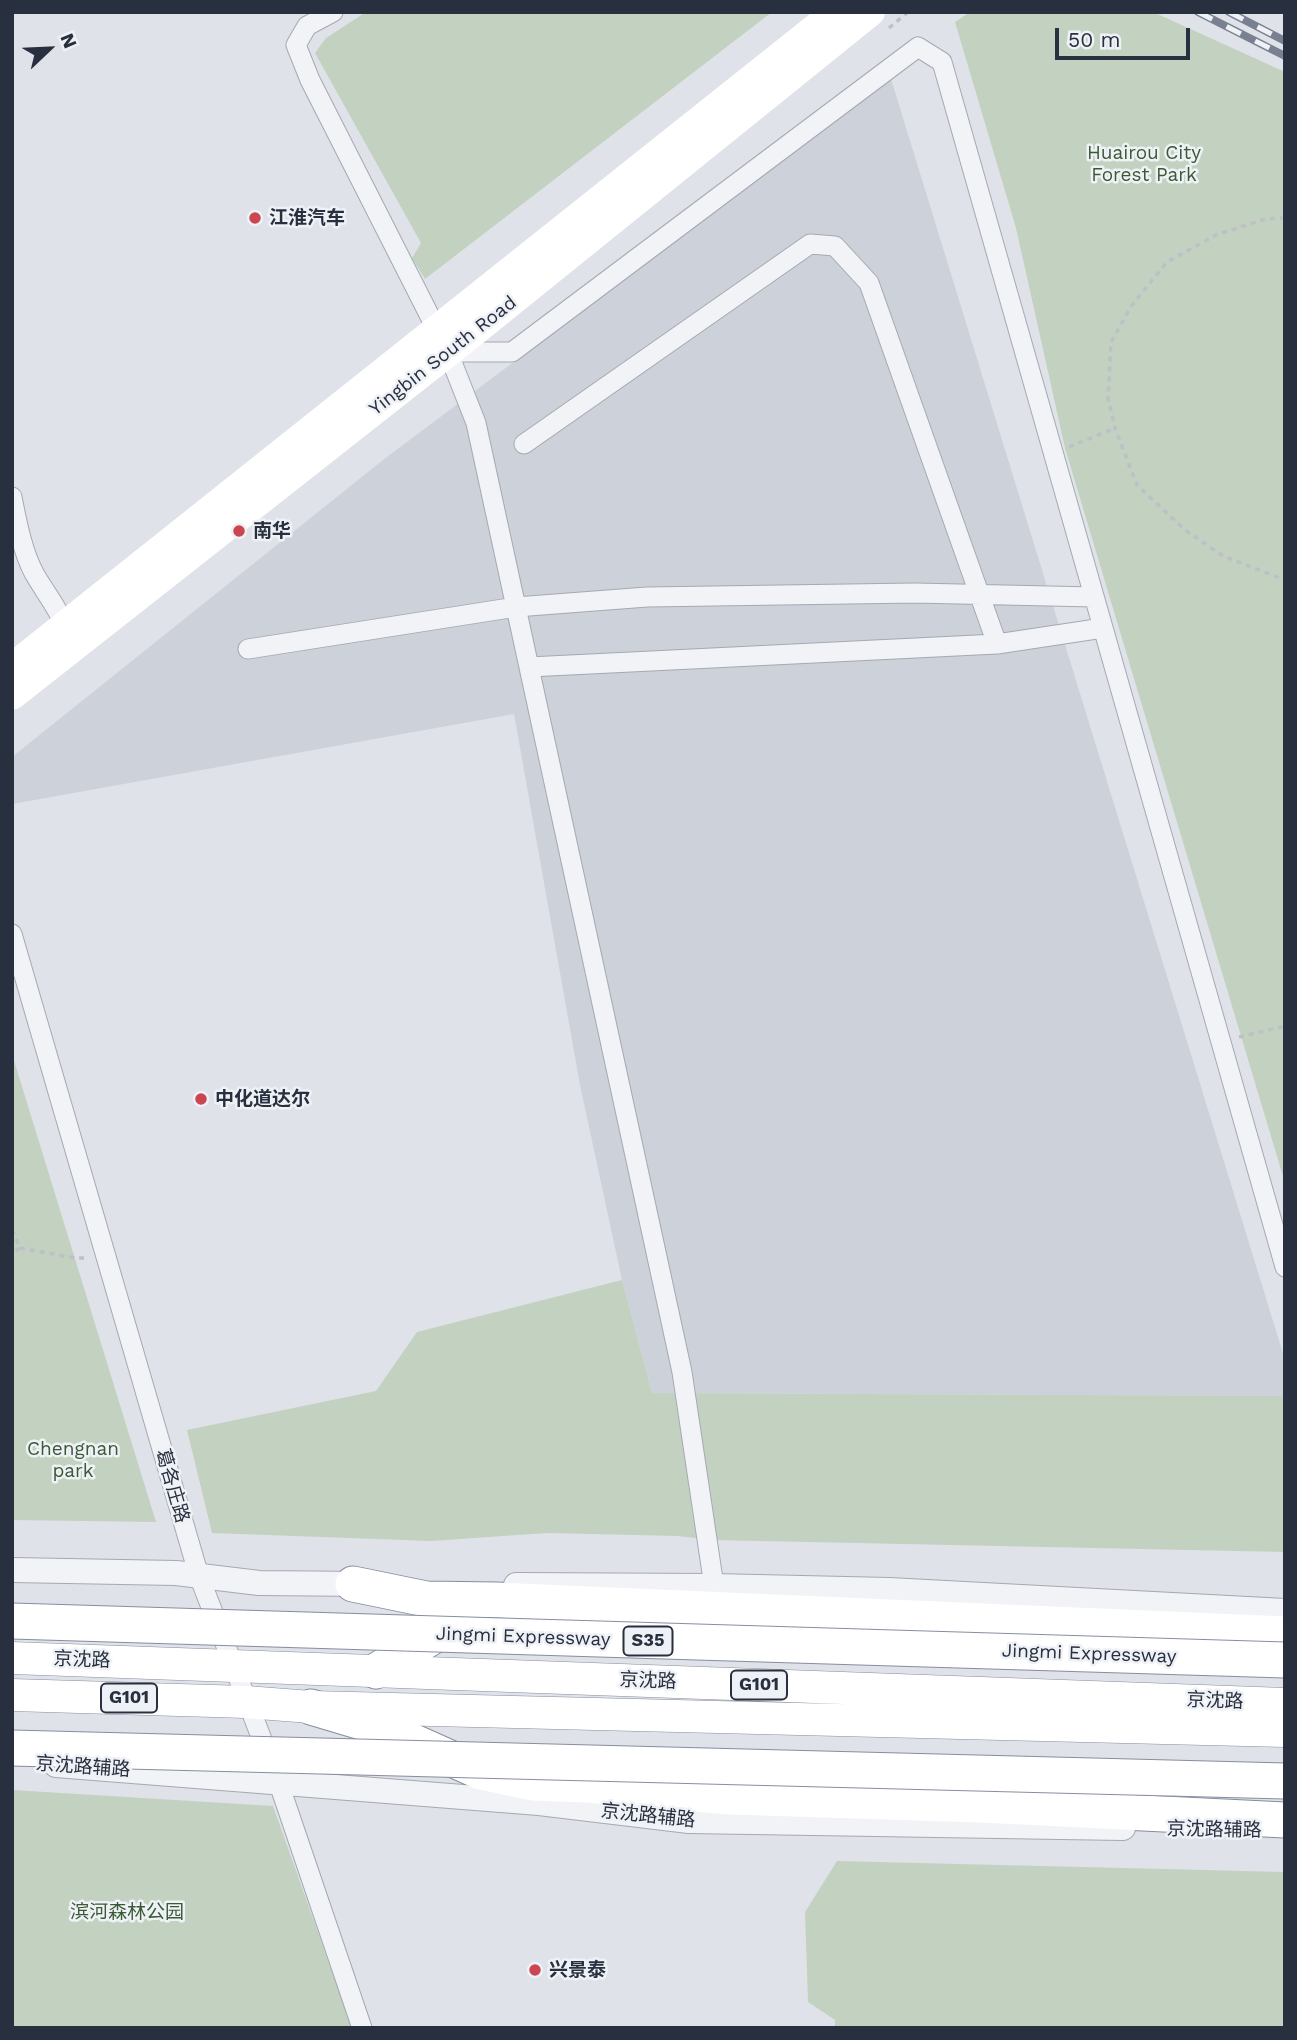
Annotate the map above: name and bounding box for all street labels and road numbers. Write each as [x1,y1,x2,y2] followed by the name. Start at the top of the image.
[365,291,521,421] street label: Yingbin South Road
[151,1446,193,1526] street label: 葛各庄路
[435,1623,611,1651] street label: Jingmi Expressway
[624,1626,672,1656] road number: S35
[1001,1640,1177,1668] street label: Jingmi Expressway
[53,1648,111,1672] street label: 京沈路
[619,1669,677,1693] street label: 京沈路
[731,1670,787,1700] road number: G101
[101,1684,157,1713] road number: G101
[1186,1689,1244,1713] street label: 京沈路
[35,1752,131,1782] street label: 京沈路辅路
[600,1800,696,1832] street label: 京沈路辅路
[1166,1818,1262,1842] street label: 京沈路辅路

